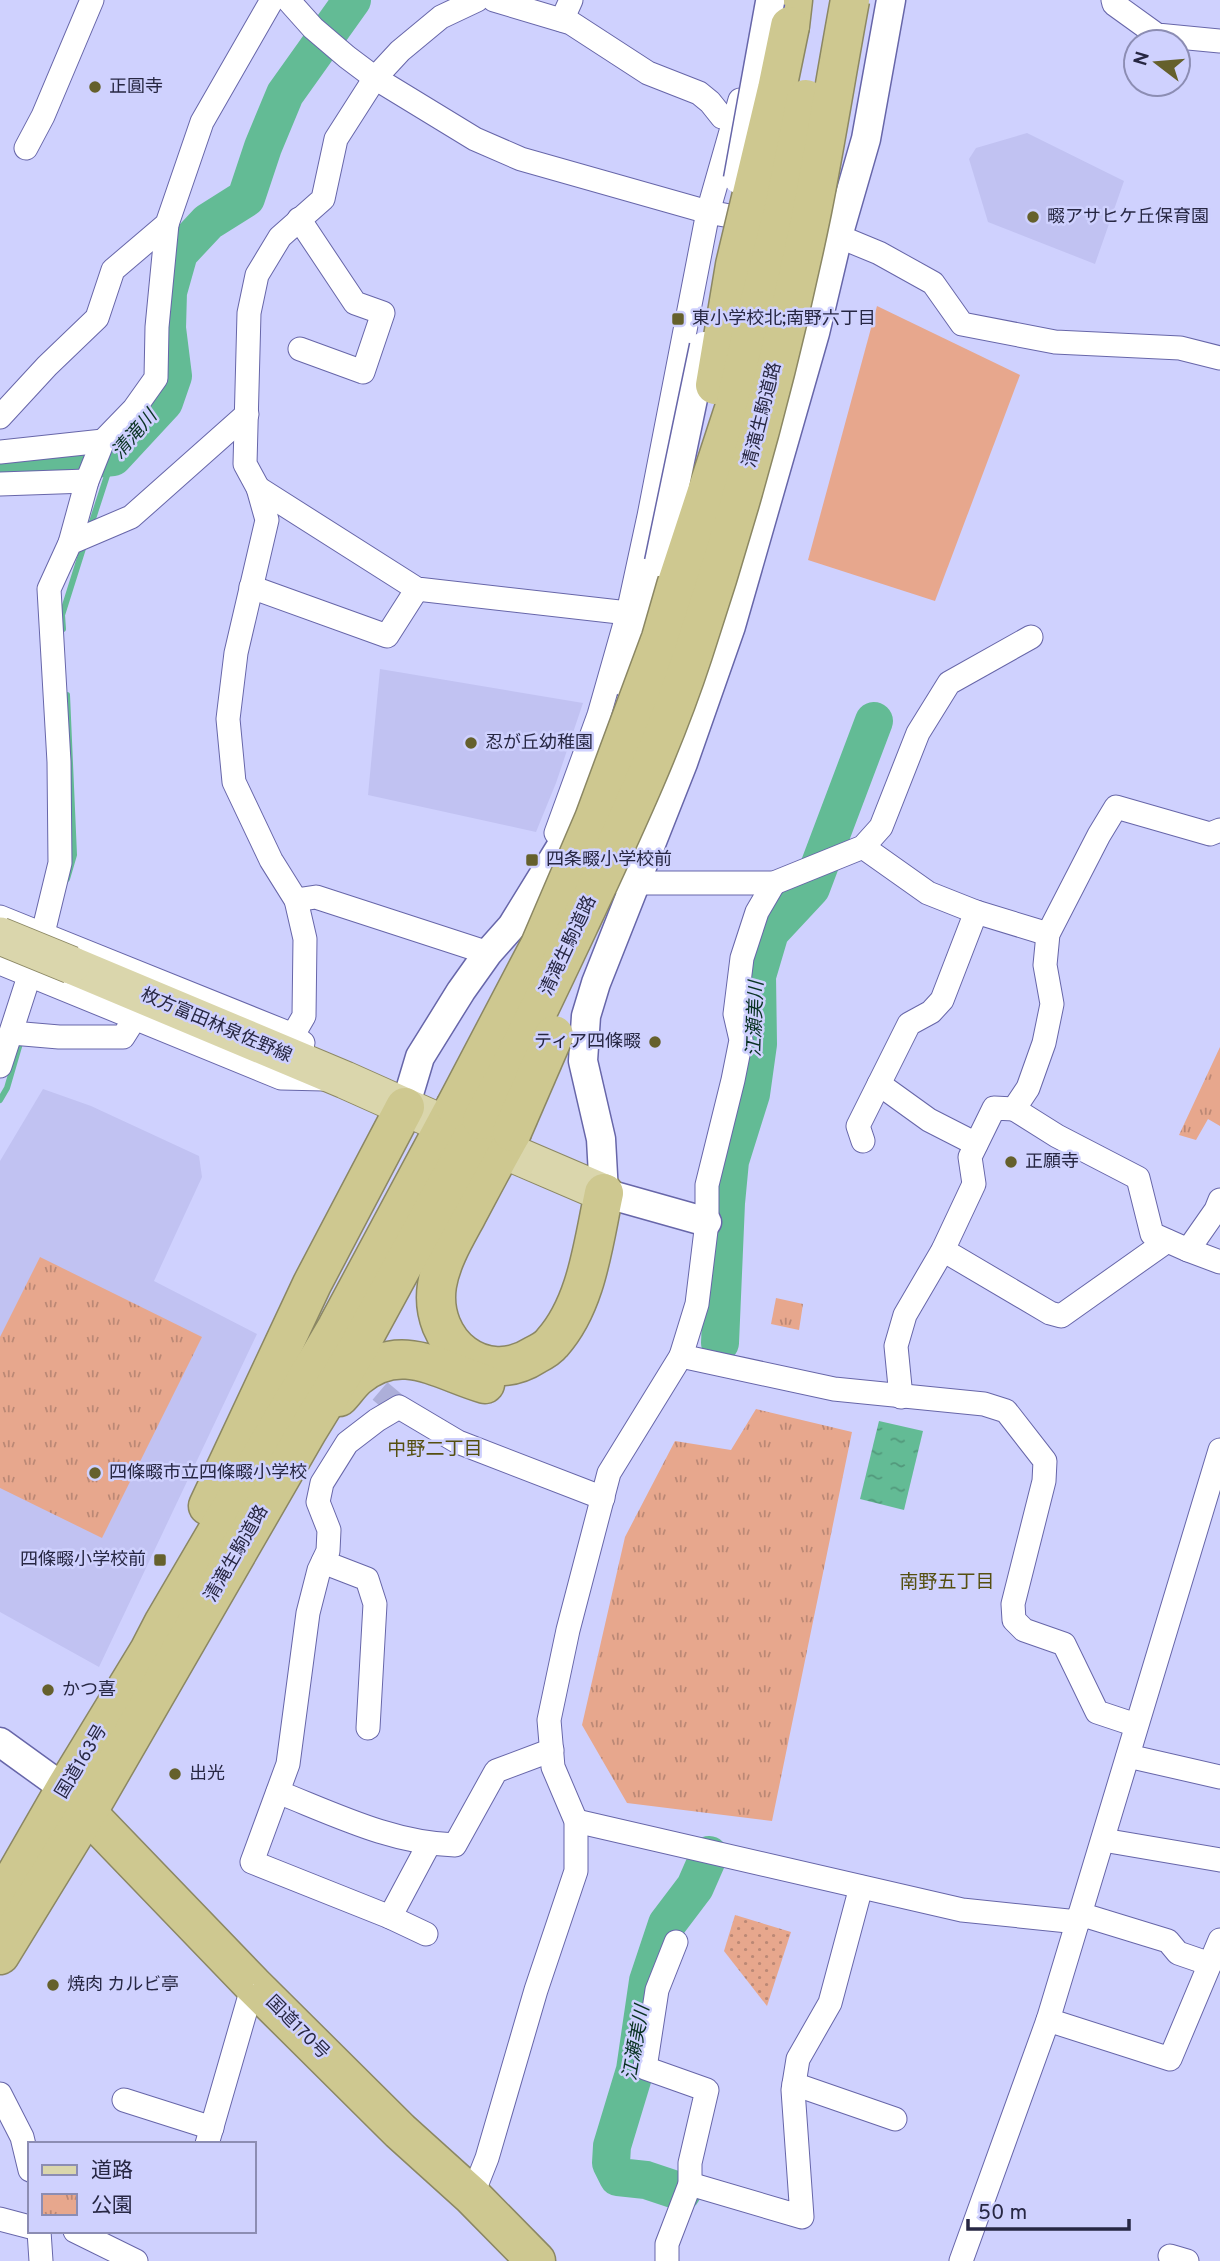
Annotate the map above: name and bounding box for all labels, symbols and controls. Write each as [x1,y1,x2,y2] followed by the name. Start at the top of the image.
[1122,28,1192,98] north arrow
[1129,49,1156,69] text: N
[109,76,163,99] place label: 正圓寺
[87,79,103,95] marker: 正圓寺
[1047,206,1209,229] place label: 畷アサヒケ丘保育園
[1025,209,1041,225] marker: 畷アサヒケ丘保育園
[692,308,876,331] place label: 東小学校北;南野六丁目
[670,311,686,327] marker: 東小学校北;南野六丁目
[739,360,787,470] street label: 清滝生駒道路
[107,404,164,464] water label: 清滝川
[485,732,593,755] place label: 忍が丘幼稚園
[463,735,479,751] marker: 忍が丘幼稚園
[546,849,672,872] place label: 四条畷小学校前
[524,852,540,868] marker: 四条畷小学校前
[536,892,602,1000] street label: 清滝生駒道路
[743,979,769,1057] water label: 江瀬美川
[137,984,295,1068] street label: 枚方富田林泉佐野線
[534,1031,641,1054] place label: ティア四條畷
[647,1034,663,1050] marker: ティア四條畷
[1025,1151,1079,1174] place label: 正願寺
[1003,1154,1019,1170] marker: 正願寺
[387,1438,483,1462] district label: 中野二丁目
[109,1462,307,1485] place label: 四條畷市立四條畷小学校
[87,1465,103,1481] marker: 四條畷市立四條畷小学校
[200,1501,274,1607] street label: 清滝生駒道路
[20,1549,146,1572] place label: 四條畷小学校前
[152,1552,168,1568] marker: 四條畷小学校前
[899,1571,995,1595] district label: 南野五丁目
[62,1679,116,1702] place label: かつ喜
[40,1682,56,1698] marker: かつ喜
[51,1721,113,1803] street label: 国道163号
[189,1763,225,1786] place label: 出光
[167,1766,183,1782] marker: 出光
[67,1974,179,1997] place label: 焼肉 カルビ亭
[45,1977,61,1993] marker: 焼肉 カルビ亭
[260,1991,334,2065] street label: 国道170号
[619,2002,656,2083] water label: 江瀬美川
[28,2142,256,2233] legend
[91,2158,133,2185] text: 道路
[968,2188,1129,2232] scale bar
[91,2193,133,2220] text: 公園
[978,2200,1027,2227] text: 50 m

